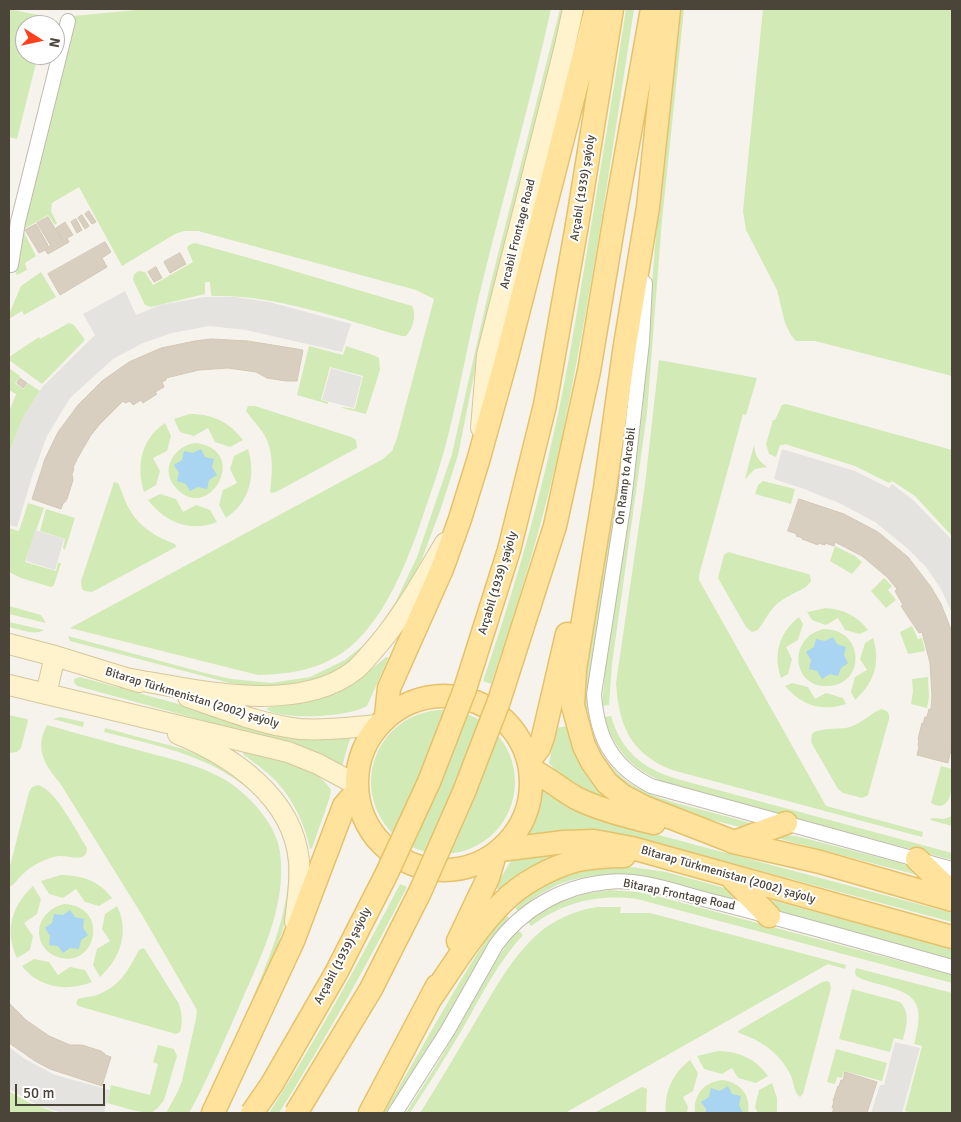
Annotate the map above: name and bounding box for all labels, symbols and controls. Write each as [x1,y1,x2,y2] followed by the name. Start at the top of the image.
[15,15,65,65] north arrow
[45,36,63,49] text: N
[567,134,599,242] street label: Arçabil (1939) şaýoly
[497,177,539,291] street label: Arcabil Frontage Road
[613,426,639,526] street label: On Ramp to Arcabil
[475,530,521,636] street label: Arçabil (1939) şaýoly
[103,665,281,731] street label: Bitarap Türkmenistan (2002) şaýoly
[639,843,817,907] street label: Bitarap Türkmenistan (2002) şaýoly
[622,876,736,914] street label: Bitarap Frontage Road
[311,905,375,1007] street label: Arçabil (1939) şaýoly
[18,1074,108,1106] scale bar
[23,1084,54,1102] text: 50 m

